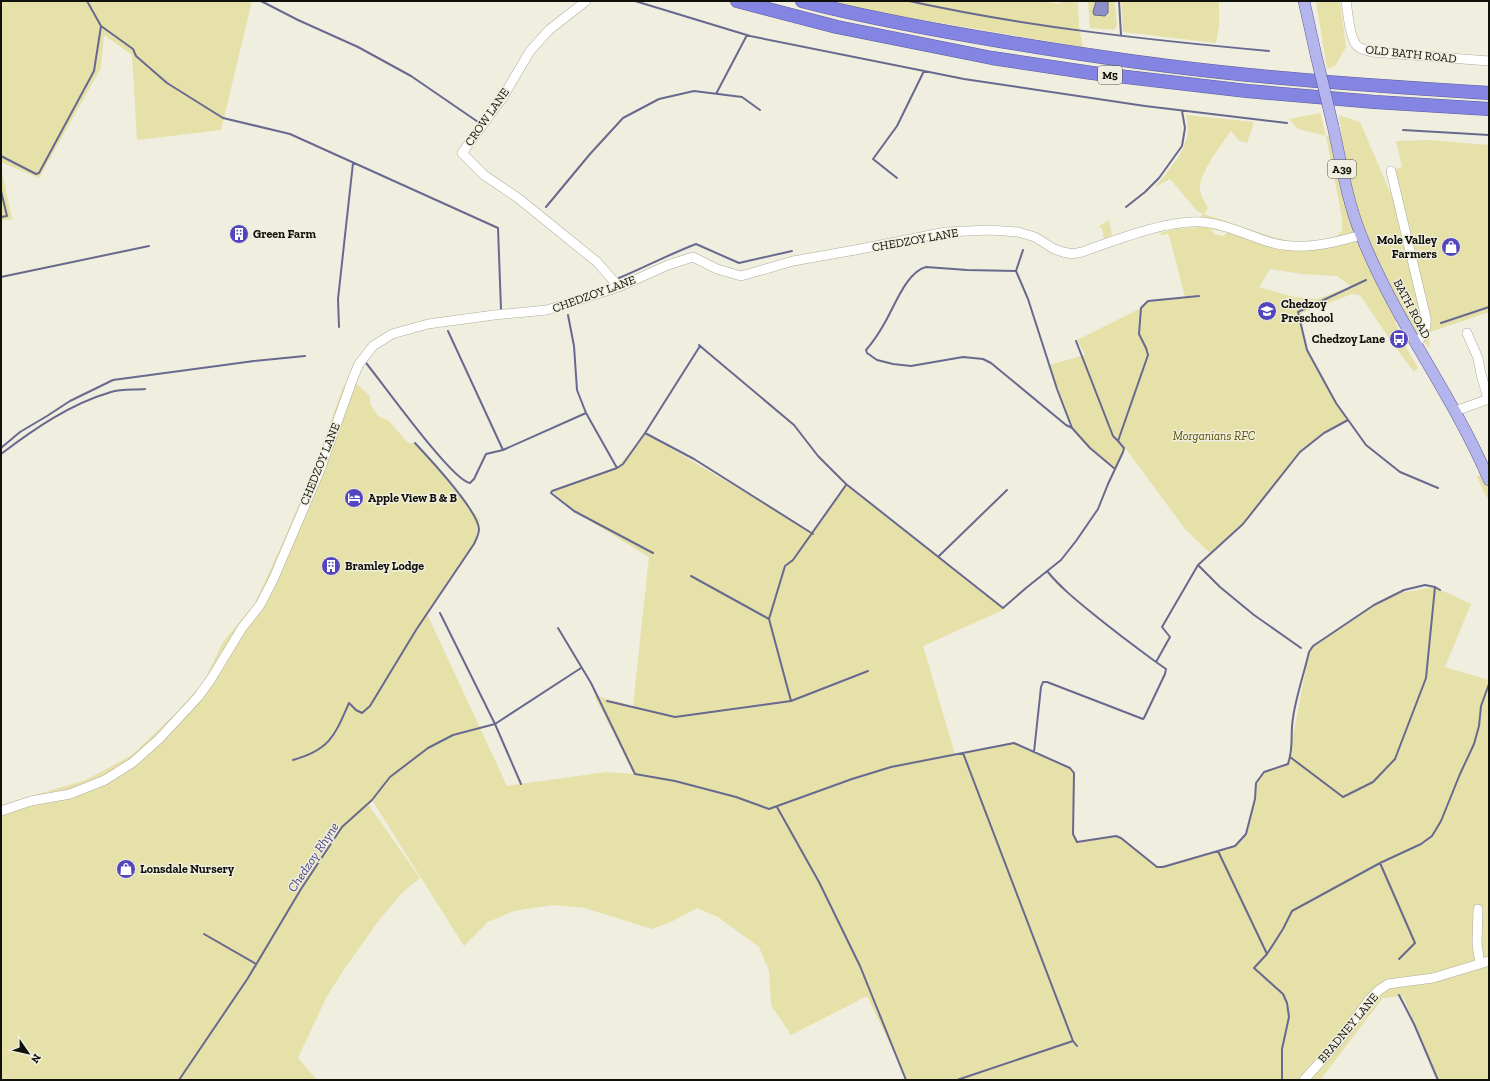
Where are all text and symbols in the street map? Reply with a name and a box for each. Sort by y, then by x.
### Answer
street label: OLD BATH ROAD [1365,42,1457,66]
road number: M5 [1098,66,1122,84]
street label: CROW LANE [462,85,512,149]
road number: A39 [1328,160,1356,178]
building icon: Green Farm [228,223,250,245]
street label: CHEDZOY LANE [871,226,959,254]
place label: Green Farm [253,227,316,241]
place label: Mole Valley Farmers [1377,233,1438,261]
shop icon: Mole Valley Farmers [1440,236,1462,258]
street label: CHEDZOY LANE [551,272,637,316]
street label: BATH ROAD [1390,277,1434,341]
place label: Chedzoy Preschool [1281,297,1334,325]
school or university icon: Chedzoy Preschool [1256,300,1278,322]
bus stop icon: Chedzoy Lane [1388,328,1410,350]
place label: Chedzoy Lane [1312,332,1385,346]
street label: CHEDZOY LANE [297,421,343,507]
park label: Morganians RFC [1173,429,1256,443]
hotel icon: Apple View B & B [343,487,365,509]
place label: Apple View B & B [368,491,458,505]
building icon: Bramley Lodge [320,555,342,577]
place label: Bramley Lodge [345,559,424,573]
water label: Chedzoy Rhyne [284,819,342,895]
shop icon: Lonsdale Nursery [115,858,137,880]
place label: Lonsdale Nursery [140,862,235,876]
street label: BRADNEY LANE [1315,990,1381,1066]
north arrow [8,1033,48,1073]
text: N [28,1051,44,1066]

